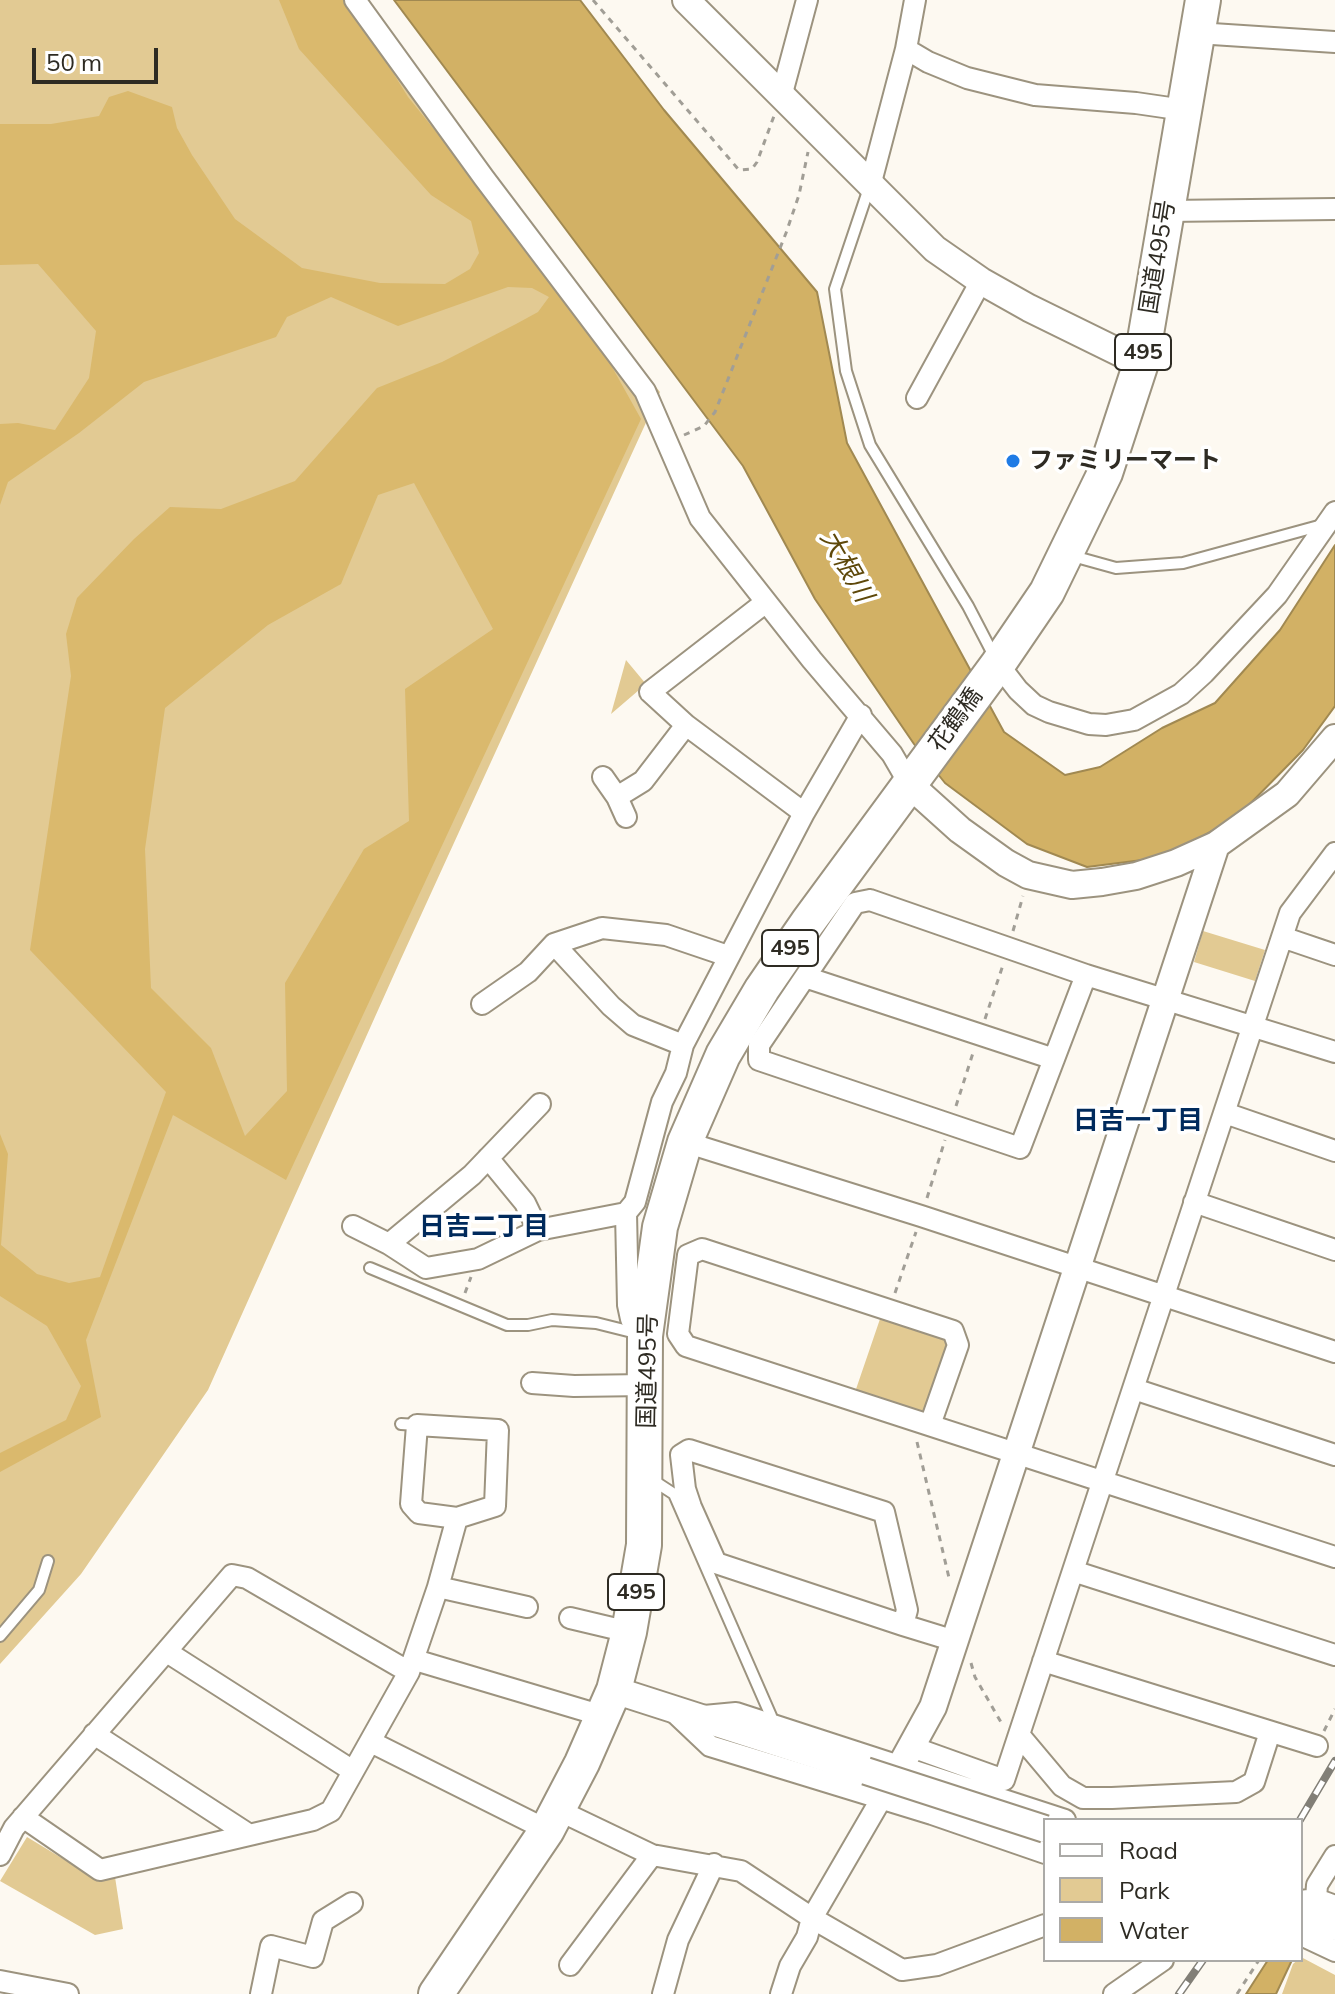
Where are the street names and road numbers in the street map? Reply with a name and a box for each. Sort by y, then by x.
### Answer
street label: 国道495号 [1135,198,1181,316]
road number: 495 [1115,334,1171,370]
street label: 花鶴橋 [923,682,989,758]
road number: 495 [762,930,818,966]
street label: 国道495号 [633,1313,663,1429]
road number: 495 [608,1574,664,1610]

